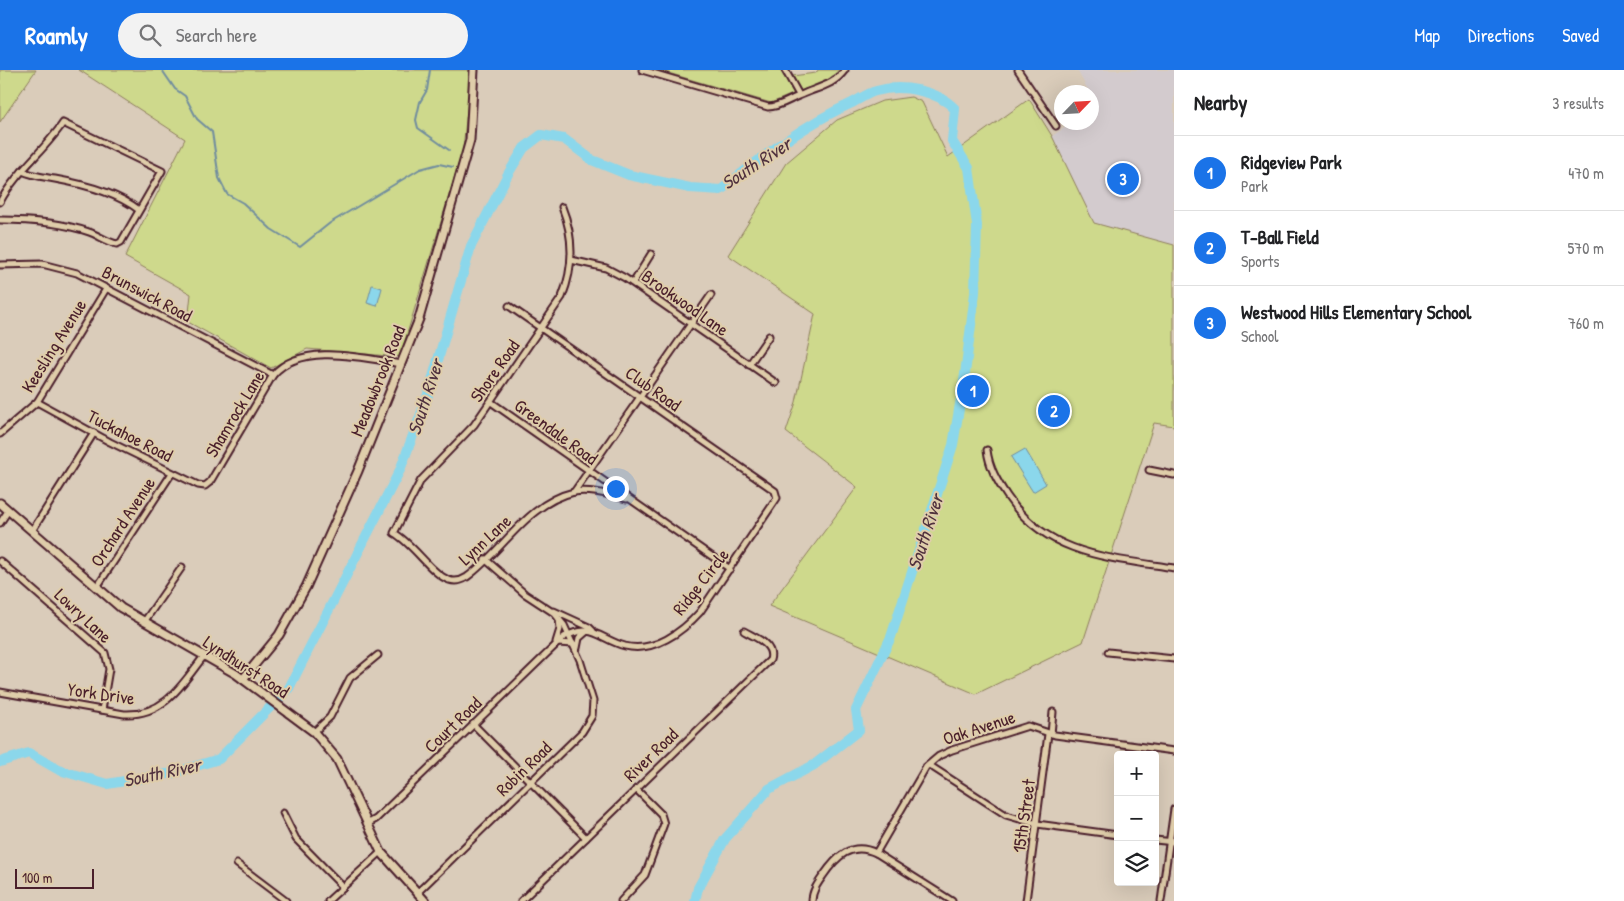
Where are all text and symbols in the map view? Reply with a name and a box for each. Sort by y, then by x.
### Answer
search box [118,13,468,58]
text: Roamly [25,19,88,51]
icon: search [136,21,164,49]
text: Search here [176,22,257,48]
text: Map [1415,23,1440,48]
text: Directions [1468,23,1534,48]
text: Saved [1562,23,1599,48]
north arrow [1054,85,1099,130]
text: Nearby [1194,88,1247,117]
text: 3 results [1552,92,1604,114]
water label: South River [716,129,798,195]
text: Ridgeview Park [1241,149,1342,175]
pin: 3 [1107,160,1139,198]
text: 1 [1207,162,1213,184]
text: 470 m [1568,162,1604,184]
text: Park [1241,175,1268,197]
text: T-Ball Field [1241,224,1319,250]
text: 2 [1206,237,1214,259]
text: 570 m [1568,237,1604,259]
text: Sports [1241,250,1279,272]
street label: Brunswick Road [98,259,197,328]
street label: Brookwood Lane [637,263,734,342]
street label: Keesling Avenue [15,294,92,397]
text: Westwood Hills Elementary School [1241,299,1471,325]
text: 3 [1206,312,1214,334]
text: 760 m [1568,312,1604,334]
street label: Meadowbrook Road [344,322,411,440]
text: School [1241,325,1278,347]
street label: Shore Road [464,335,525,407]
water label: South River [401,353,450,438]
street label: Club Road [620,360,686,417]
street label: Shamrock Lane [199,366,270,462]
pin: 1 [957,372,989,410]
pin: 2 [1038,392,1070,430]
street label: Greendale Road [509,393,603,470]
street label: Tuckahoe Road [83,403,177,468]
street label: Orchard Avenue [84,472,161,571]
your location [603,476,629,502]
water label: South River [901,488,950,573]
street label: Lynn Lane [453,509,517,571]
street label: Ridge Circle [667,543,735,620]
street label: Lowry Lane [49,583,117,649]
street label: Lyndhurst Road [198,629,294,704]
street label: York Drive [66,676,136,711]
street label: Court Road [418,691,487,758]
street label: Oak Avenue [940,704,1018,751]
street label: River Road [618,722,683,787]
street label: Robin Road [490,736,557,801]
water label: South River [121,751,206,793]
map controls [1114,751,1159,886]
button: + [1114,751,1159,796]
street label: 15th Street [1006,777,1041,854]
button: − [1114,796,1159,841]
button: layers [1114,841,1159,886]
scale bar [15,866,94,889]
text: 100 m [22,868,52,887]

